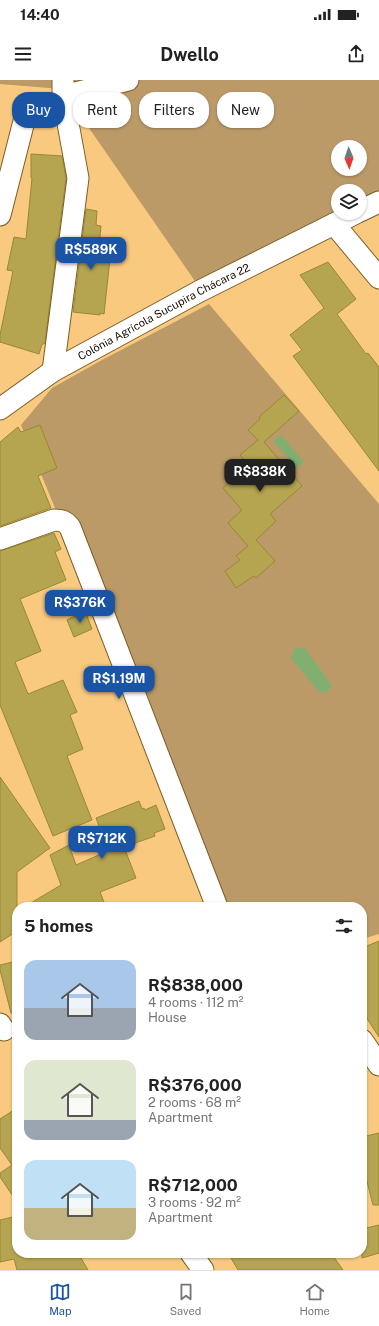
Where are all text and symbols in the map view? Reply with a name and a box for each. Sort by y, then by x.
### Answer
text: 14:40 [20,6,60,23]
icon: menu [12,43,34,65]
icon: share [345,43,367,65]
text: Dwello [160,44,219,65]
chip: Buy [12,92,65,128]
chip: Rent [73,92,131,128]
chip: Filters [139,92,209,128]
chip: New [217,92,274,128]
north arrow [331,140,367,176]
map controls [331,140,367,220]
button: layers [331,184,367,220]
pin: R$589K [58,237,124,271]
text: R$589K [64,242,118,257]
street label: Colônia Agrícola Sucupira Chácara 22 [76,261,252,362]
pin: R$838K [227,459,293,493]
text: R$838K [233,464,287,479]
pin: R$376K [47,590,113,624]
text: R$376K [54,595,106,610]
pin: R$1.19M [82,666,156,700]
text: R$1.19M [92,671,146,686]
pin: R$712K [69,826,135,860]
text: R$712K [77,831,127,846]
icon: filters [333,915,355,937]
text: 5 homes [24,916,93,936]
text: R$838,000 [148,975,243,995]
icon: home [56,976,104,1024]
text: 4 rooms · 112 m² [148,995,243,1010]
text: House [148,1010,187,1025]
text: R$376,000 [148,1075,242,1095]
icon: home [56,1076,104,1124]
text: 2 rooms · 68 m² [148,1095,241,1110]
text: Apartment [148,1110,213,1125]
text: R$712,000 [148,1175,238,1195]
icon: home [56,1176,104,1224]
text: 3 rooms · 92 m² [148,1195,241,1210]
text: Apartment [148,1210,213,1225]
tab: Map [49,1281,71,1317]
tab: Saved [170,1281,201,1317]
tab: Home [300,1281,330,1317]

